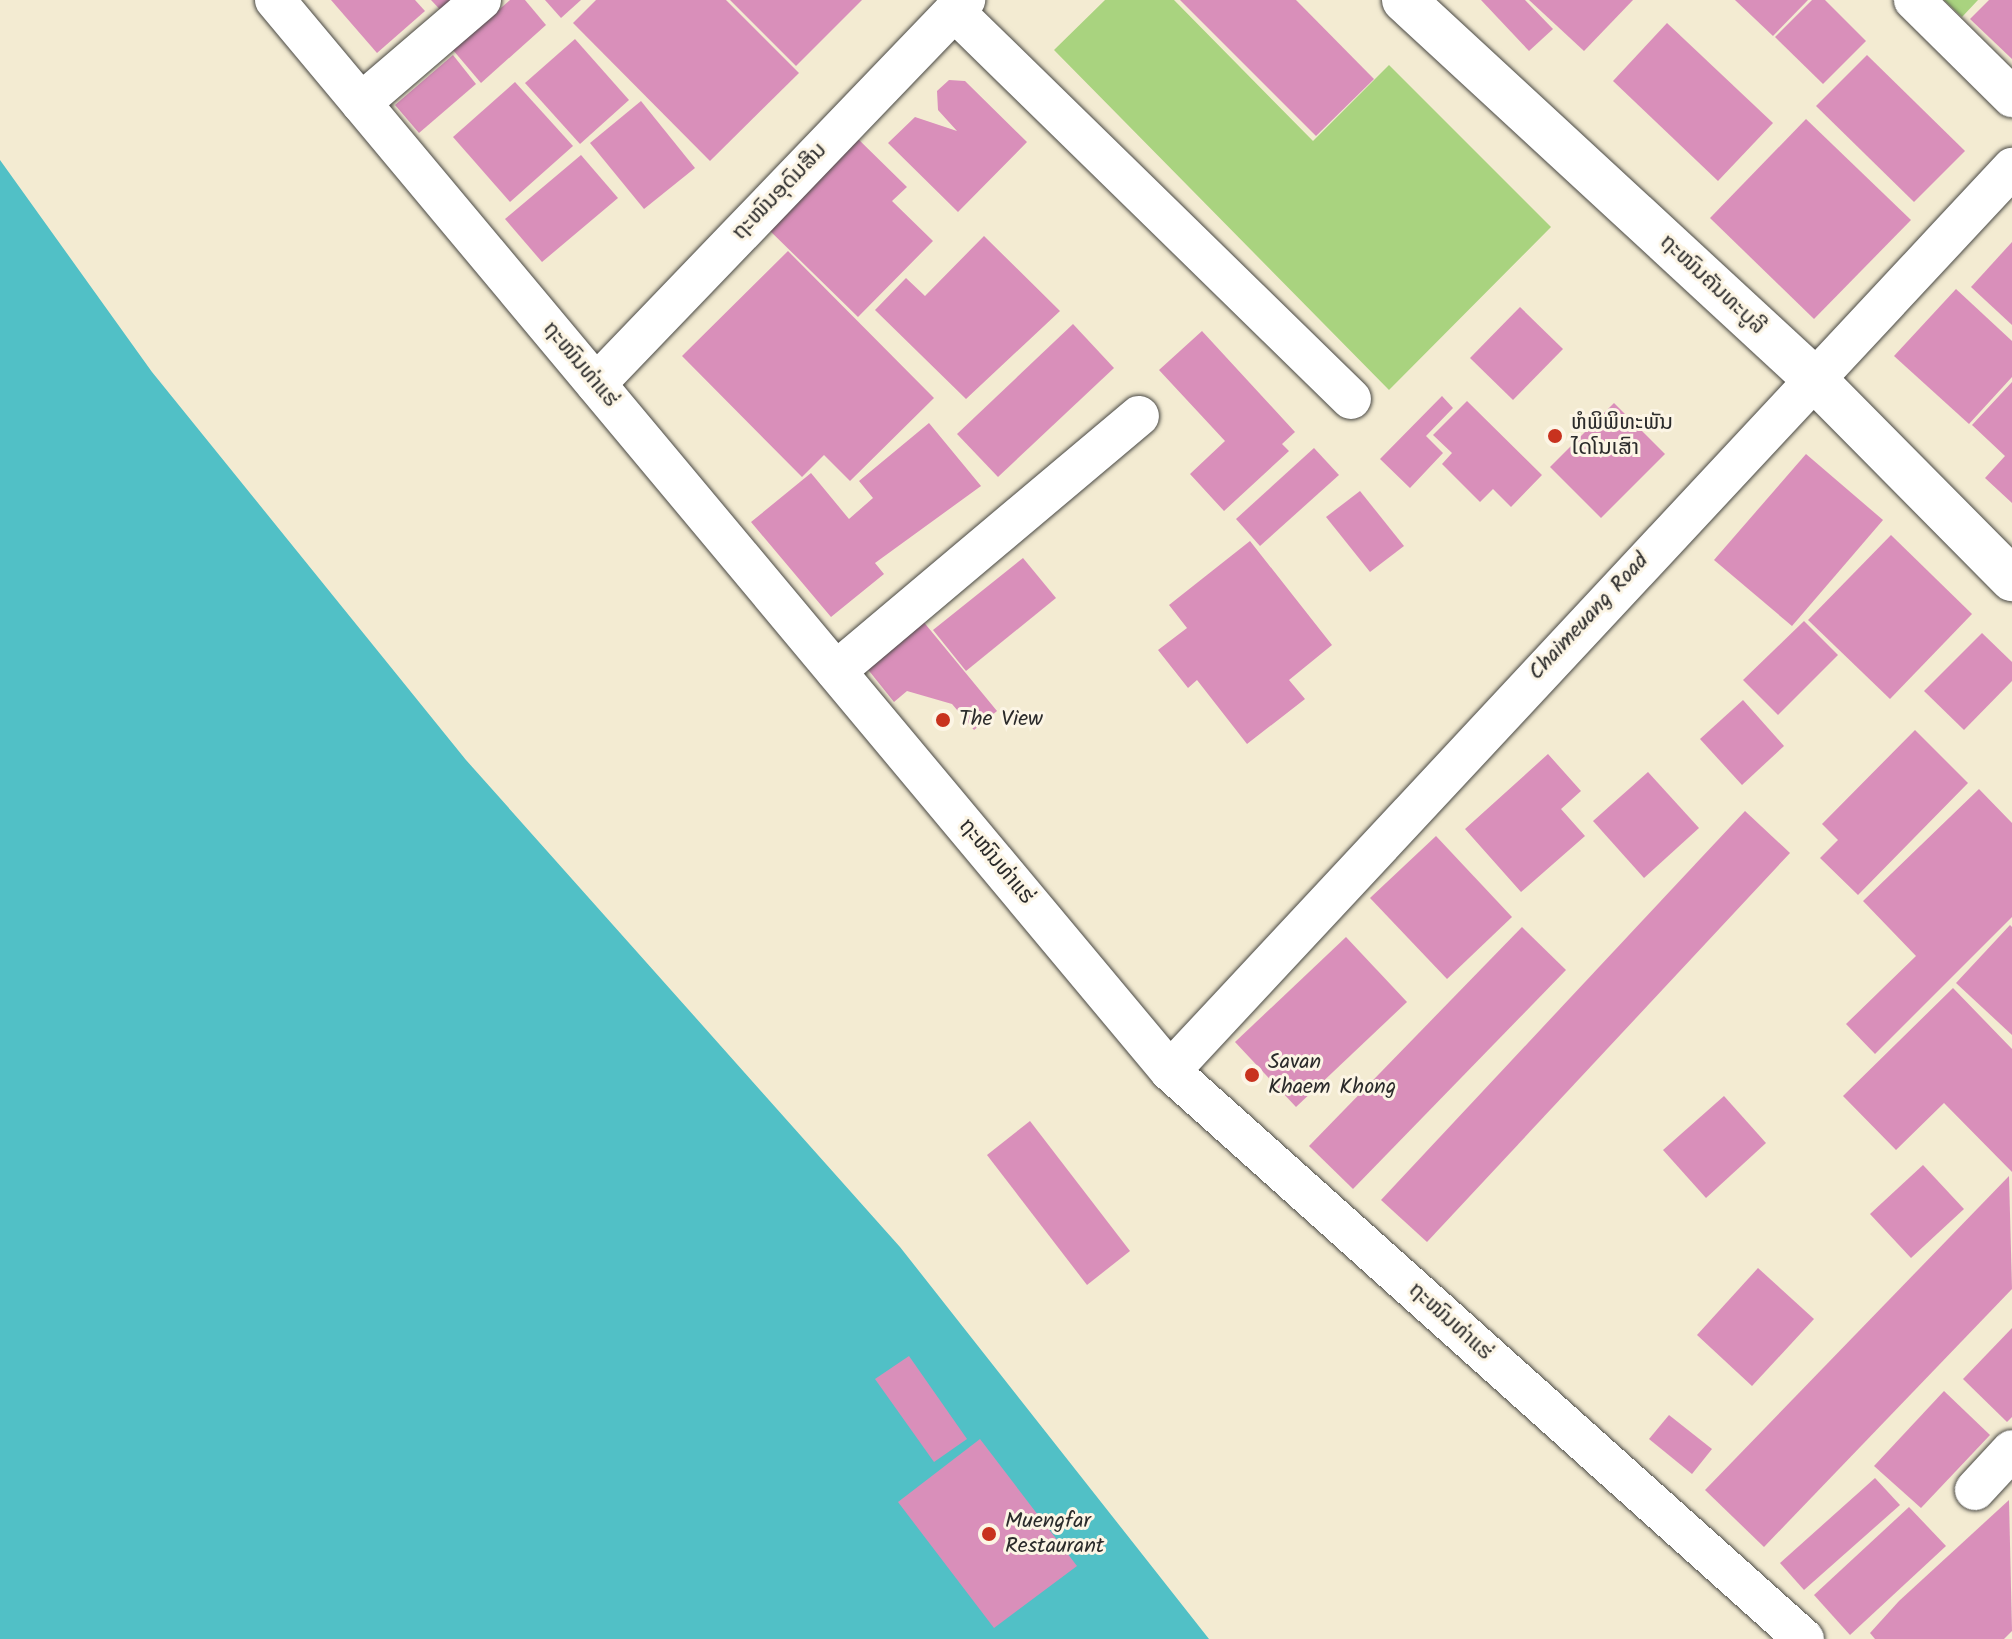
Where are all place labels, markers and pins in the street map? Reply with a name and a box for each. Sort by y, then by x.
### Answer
place label: ຫໍພິພິທະພັນ ໄດໂນເສົາ [1571,410,1673,462]
marker: ຫໍພິພິທະພັນ ໄດໂນເສົາ [1546,427,1564,445]
place label: The View [959,707,1043,733]
marker: The View [934,711,952,729]
place label: Savan Khaem Khong [1268,1049,1396,1100]
marker: Savan Khaem Khong [1243,1066,1261,1084]
place label: Muengfar Restaurant [1005,1508,1104,1560]
marker: Muengfar Restaurant [980,1525,998,1543]

